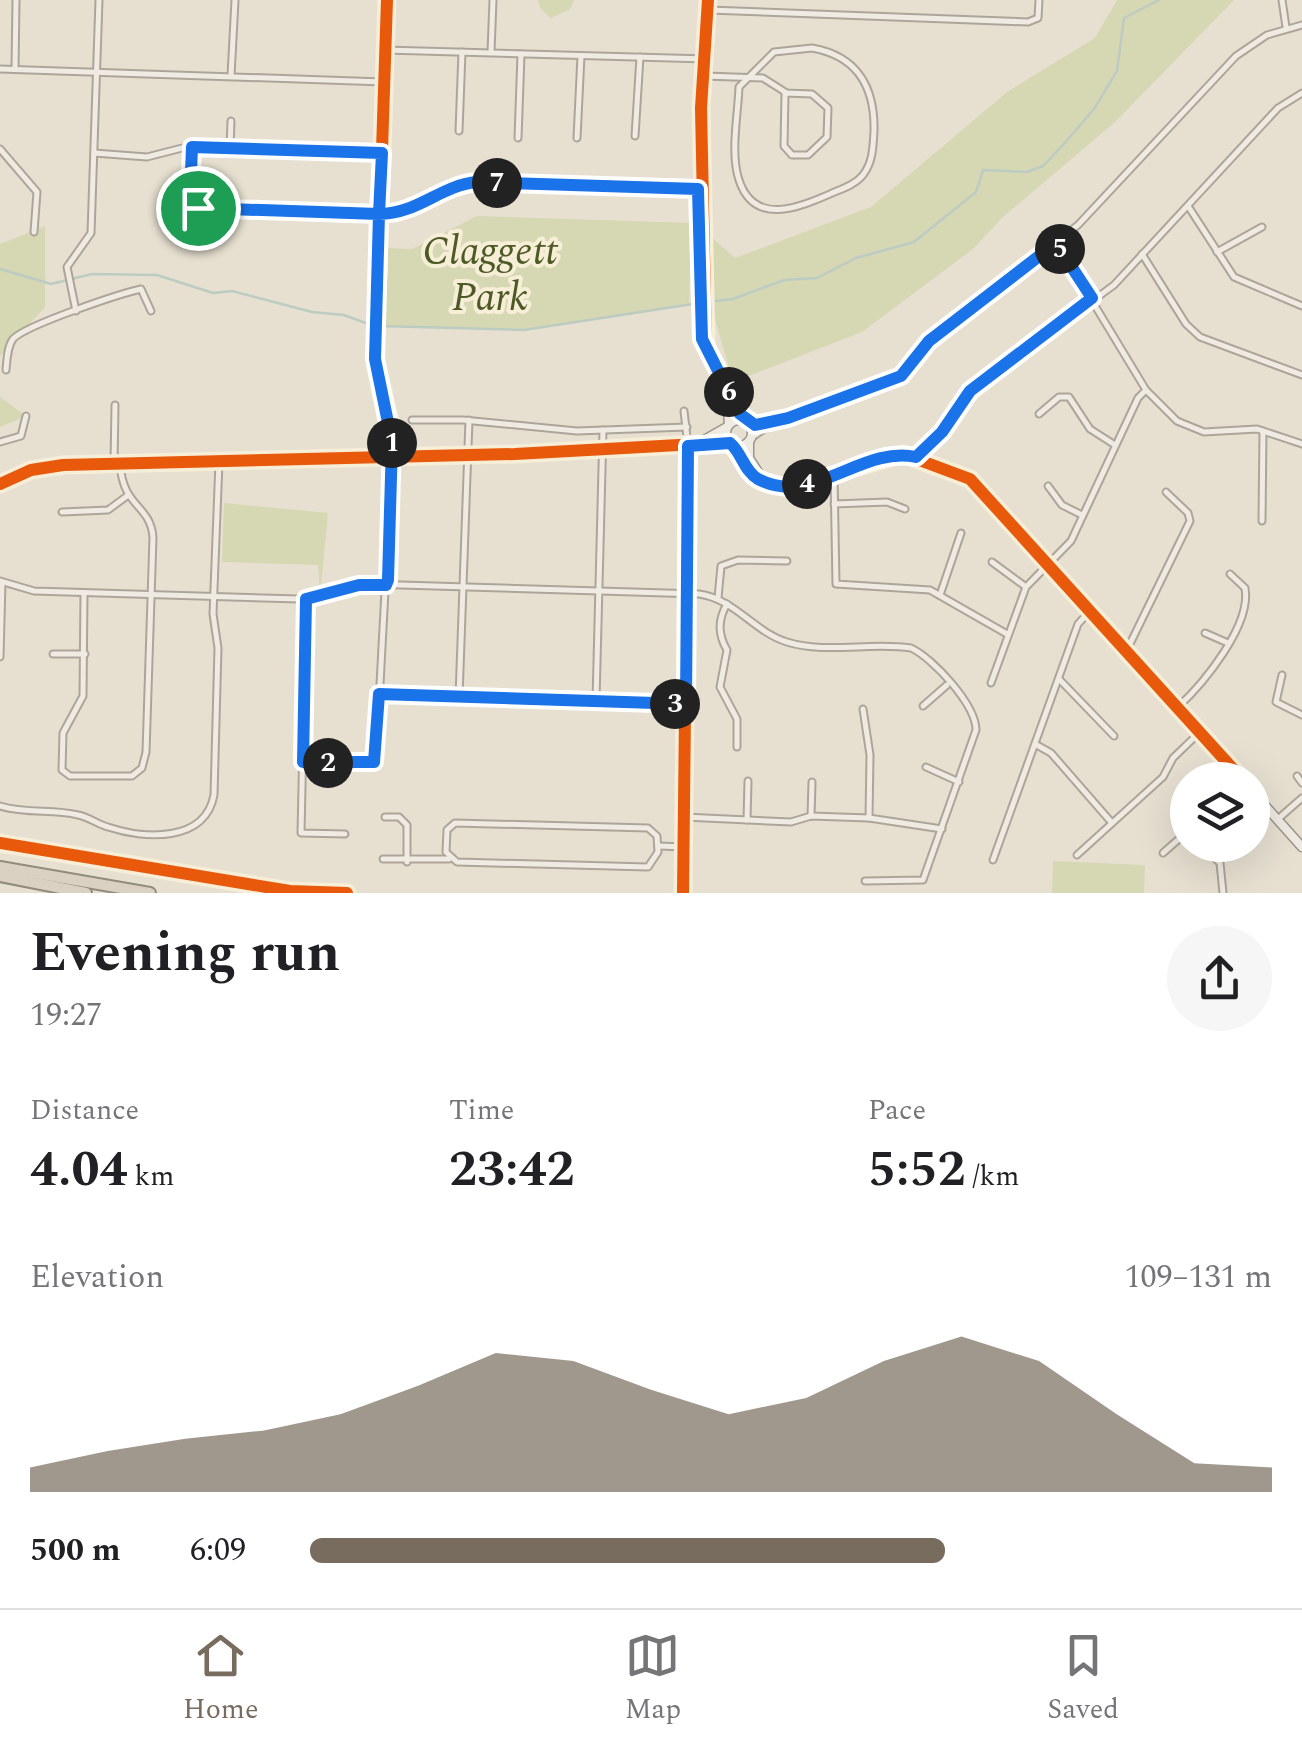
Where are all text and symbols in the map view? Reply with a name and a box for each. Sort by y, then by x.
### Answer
pin: 7 [472,158,522,208]
text: 7 [489,161,505,204]
pin [156,166,241,251]
icon: arrive [171,181,226,236]
park label: Claggett Park [422,222,559,329]
pin: 5 [1035,224,1085,274]
text: 5 [1052,227,1068,270]
pin: 6 [704,367,754,417]
text: 6 [721,370,737,413]
pin: 1 [367,418,417,468]
text: 1 [384,421,400,464]
pin: 4 [782,459,832,509]
text: 4 [799,462,815,505]
pin: 3 [650,679,700,729]
text: 3 [667,682,683,725]
pin: 2 [303,738,353,788]
text: 2 [320,741,336,784]
map controls [1170,762,1270,862]
button: layers [1170,762,1270,862]
text: Evening run [30,912,340,995]
button: share [1167,926,1272,1031]
text: 19:27 [30,991,102,1040]
text: Distance [30,1089,139,1132]
text: Time [449,1089,514,1132]
text: Pace [868,1089,926,1132]
text: 4.04 [30,1132,128,1208]
text: 23:42 [449,1132,575,1208]
text: 5:52 [868,1132,966,1208]
text: km [128,1155,174,1198]
text: /km [966,1155,1019,1198]
text: Elevation [30,1253,164,1302]
text: 109–131 m [1124,1253,1272,1302]
text: 500 m [30,1526,121,1575]
text: 6:09 [190,1526,246,1575]
tab: Home [183,1628,259,1731]
tab: Map [625,1628,681,1731]
tab: Saved [1047,1628,1119,1731]

